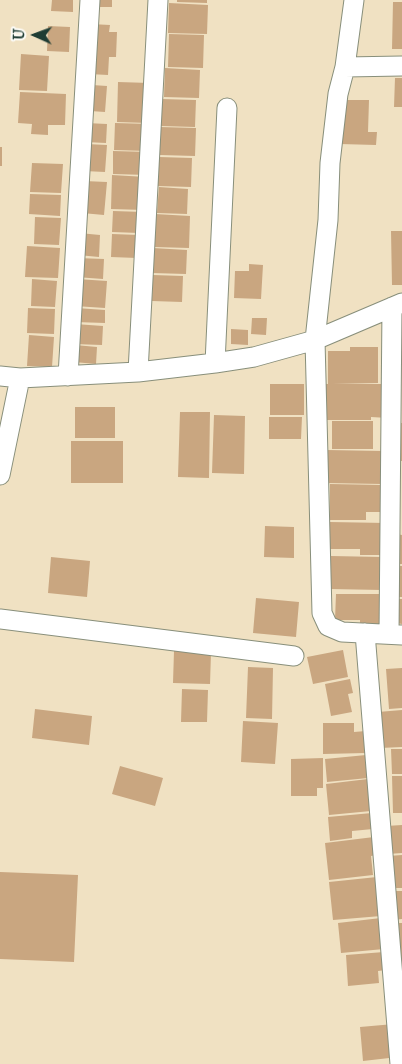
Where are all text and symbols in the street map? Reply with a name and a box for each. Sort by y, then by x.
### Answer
north arrow [10,10,60,60]
text: U [11,29,28,40]

